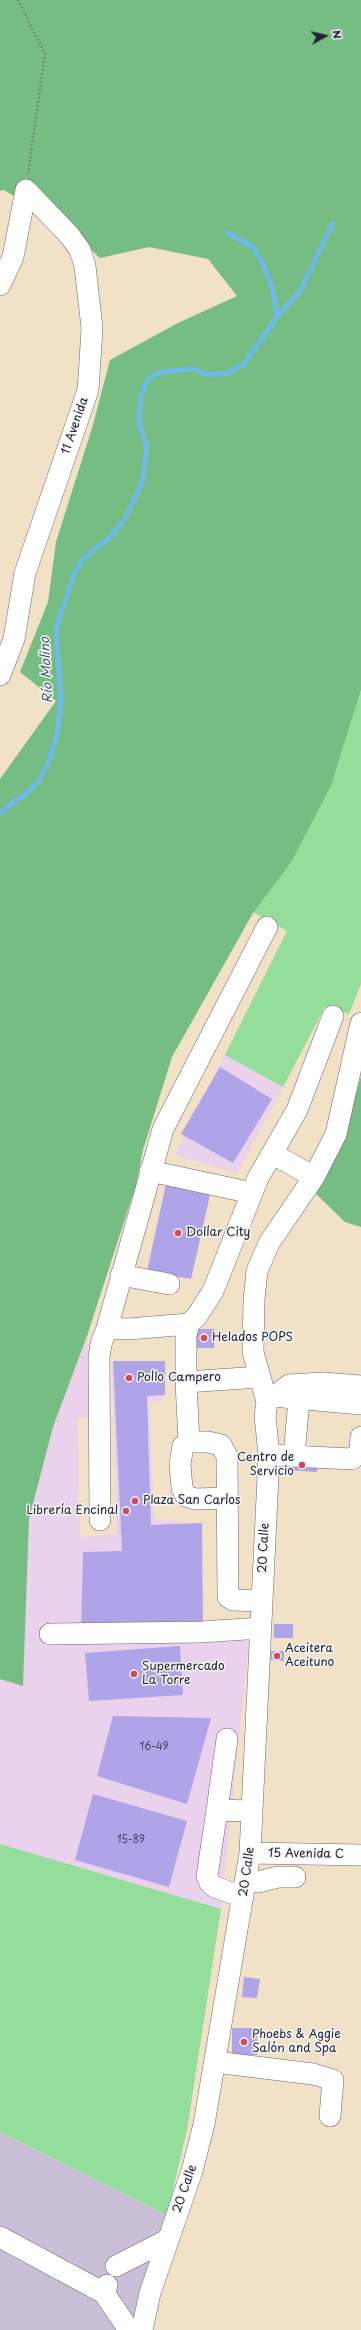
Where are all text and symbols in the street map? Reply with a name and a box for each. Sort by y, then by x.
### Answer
north arrow [305,16,345,56]
text: N [328,29,346,40]
street label: 11 Avenida [58,395,92,457]
water label: Río Molino [37,637,57,703]
place label: Dollar City [186,1226,250,1240]
marker: Dollar City [173,1228,183,1238]
place label: Helados POPS [212,1331,293,1345]
marker: Helados POPS [199,1333,209,1343]
place label: Pollo Campero [137,1371,221,1385]
marker: Pollo Campero [124,1373,134,1383]
place label: Centro de Servicio [237,1451,294,1479]
marker: Centro de Servicio [297,1460,307,1470]
place label: Plaza San Carlos [143,1494,240,1508]
marker: Plaza San Carlos [130,1496,140,1506]
place label: Librería Encinal [26,1504,118,1518]
marker: Librería Encinal [121,1506,131,1516]
street label: 20 Calle [255,1523,273,1573]
place label: Aceitera Aceituno [285,1642,334,1670]
marker: Aceitera Aceituno [272,1651,282,1661]
place label: Supermercado La Torre [142,1660,225,1688]
marker: Supermercado La Torre [129,1669,139,1679]
house number: 16-49 [140,1741,168,1753]
house number: 15-89 [117,1834,145,1846]
street label: 20 Calle [236,1846,258,1898]
street label: 15 Avenida C [268,1846,344,1862]
place label: Phoebs & Aggie Salón and Spa [252,2028,341,2056]
marker: Phoebs & Aggie Salón and Spa [239,2037,249,2047]
street label: 20 Calle [170,2163,200,2215]

